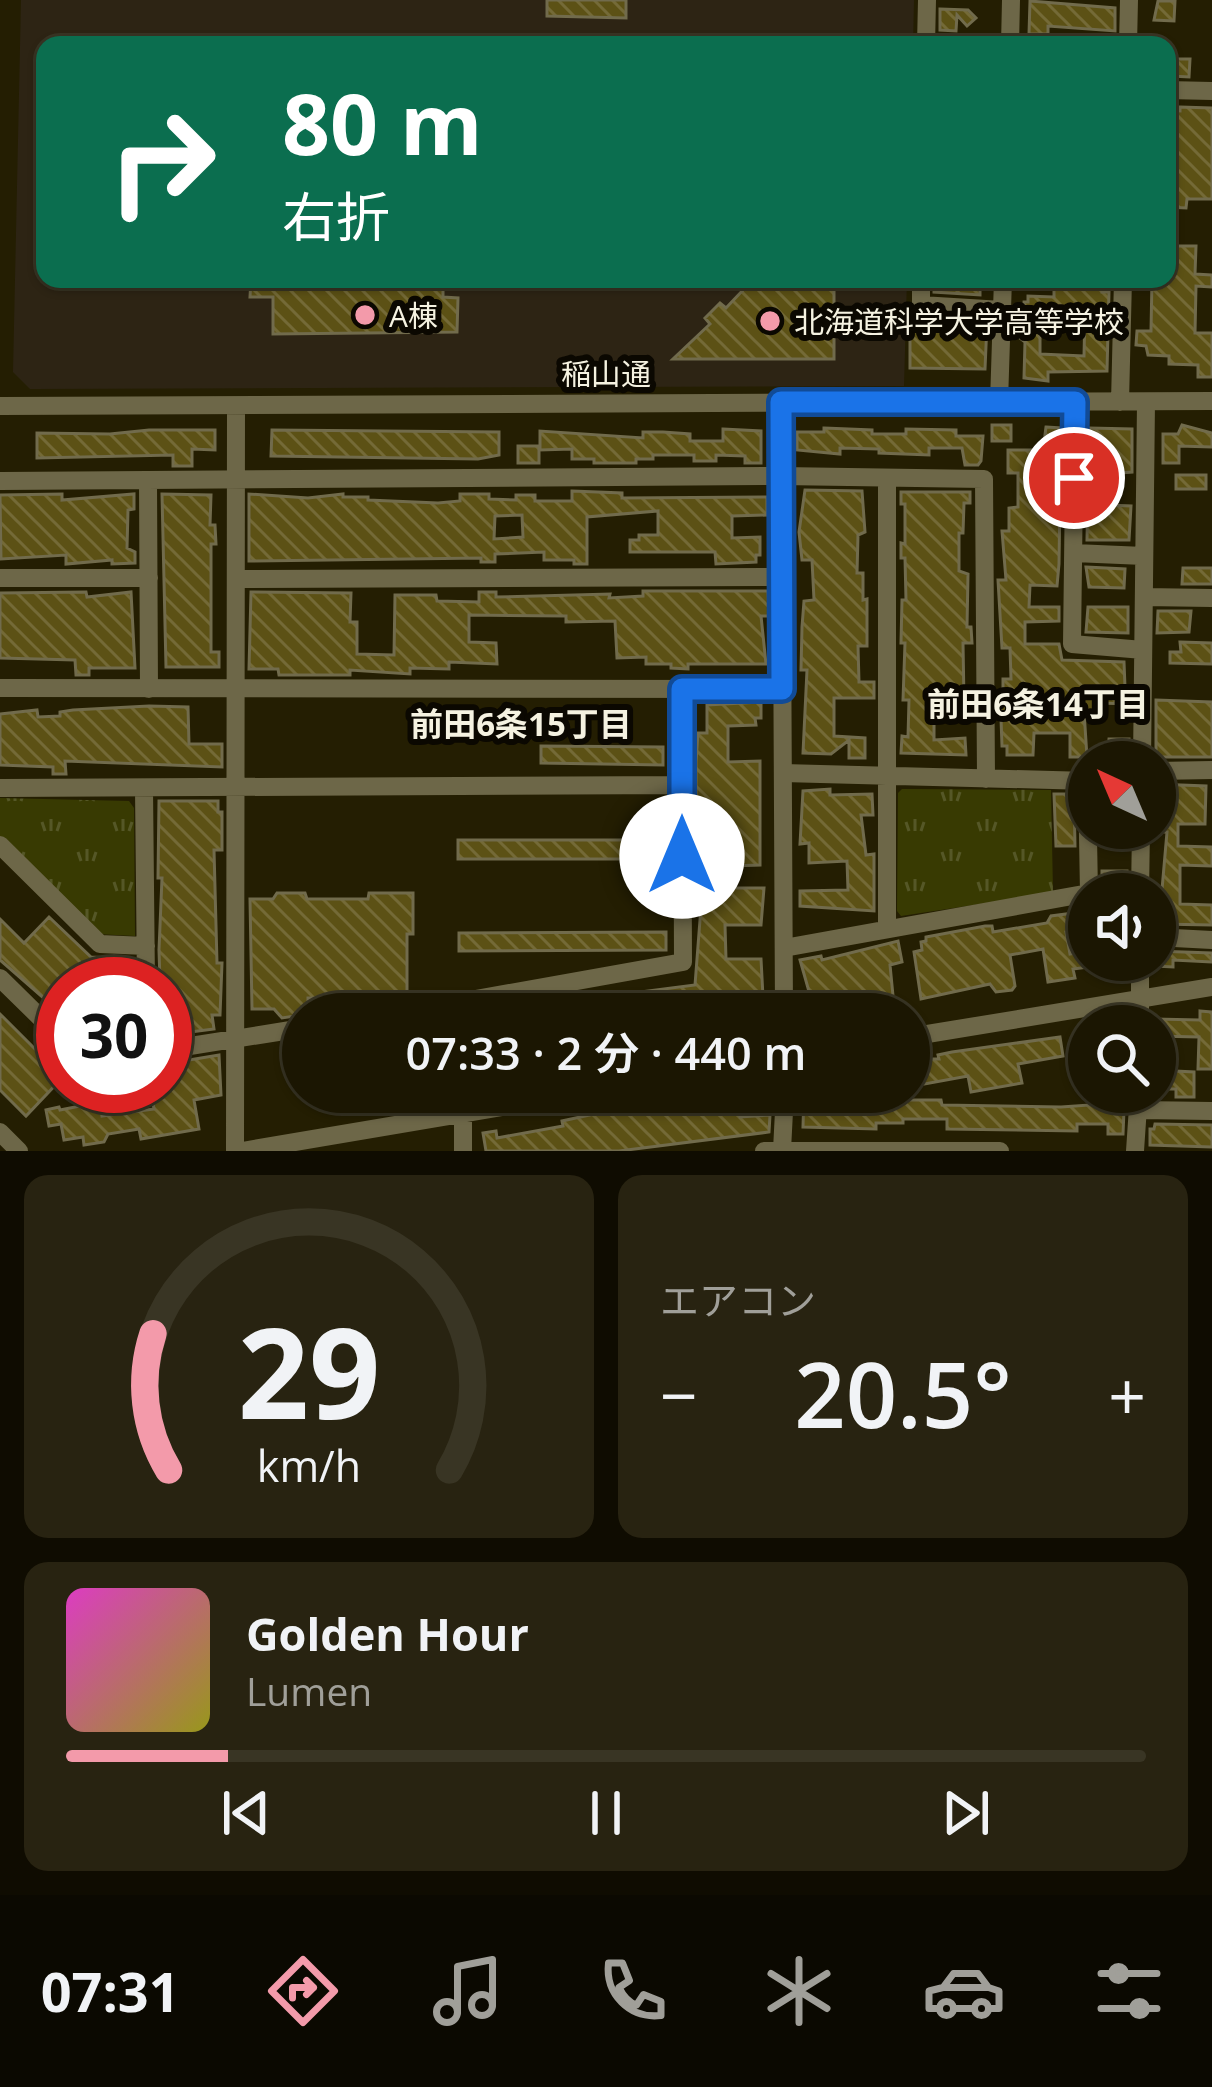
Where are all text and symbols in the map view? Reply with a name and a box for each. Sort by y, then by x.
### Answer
text: 80 m [282,65,482,180]
icon: right [84,84,240,240]
text: 右折 [282,179,390,253]
place label: A棟 [389,295,438,336]
place label: 北海道科学大学高等学校 [794,301,1124,342]
marker: A棟 [352,302,378,328]
marker: 北海道科学大学高等学校 [757,308,783,334]
street label: 稲山通 [561,353,651,394]
pin [1023,427,1125,529]
icon: arrive [1041,445,1107,511]
district label: 前田6条14丁目 [927,681,1149,726]
district label: 前田6条15丁目 [410,701,632,746]
north arrow [1068,741,1176,849]
map controls [1068,741,1176,1113]
position arrow [619,793,745,919]
button: sound [1068,873,1176,981]
speed limit sign: 30 [36,957,192,1113]
button: search [1068,1005,1176,1113]
text: 07:33 · 2 分 · 440 m [406,1022,806,1083]
text: エアコン [660,1273,816,1326]
text: 29 [238,1286,380,1456]
text: 20.5° [794,1332,1012,1454]
text: − [660,1349,698,1439]
text: + [1108,1349,1146,1439]
text: km/h [257,1435,361,1494]
text: Golden Hour [246,1603,529,1664]
text: Lumen [246,1664,372,1717]
icon: previous [213,1780,279,1846]
icon: pause [573,1780,639,1846]
icon: next [933,1780,999,1846]
icon: directions [261,1949,345,2033]
icon: music [426,1949,510,2033]
icon: phone [591,1949,675,2033]
icon: climate [757,1949,841,2033]
icon: car [922,1949,1006,2033]
icon: filters [1087,1949,1171,2033]
text: 07:31 [41,1954,180,2028]

